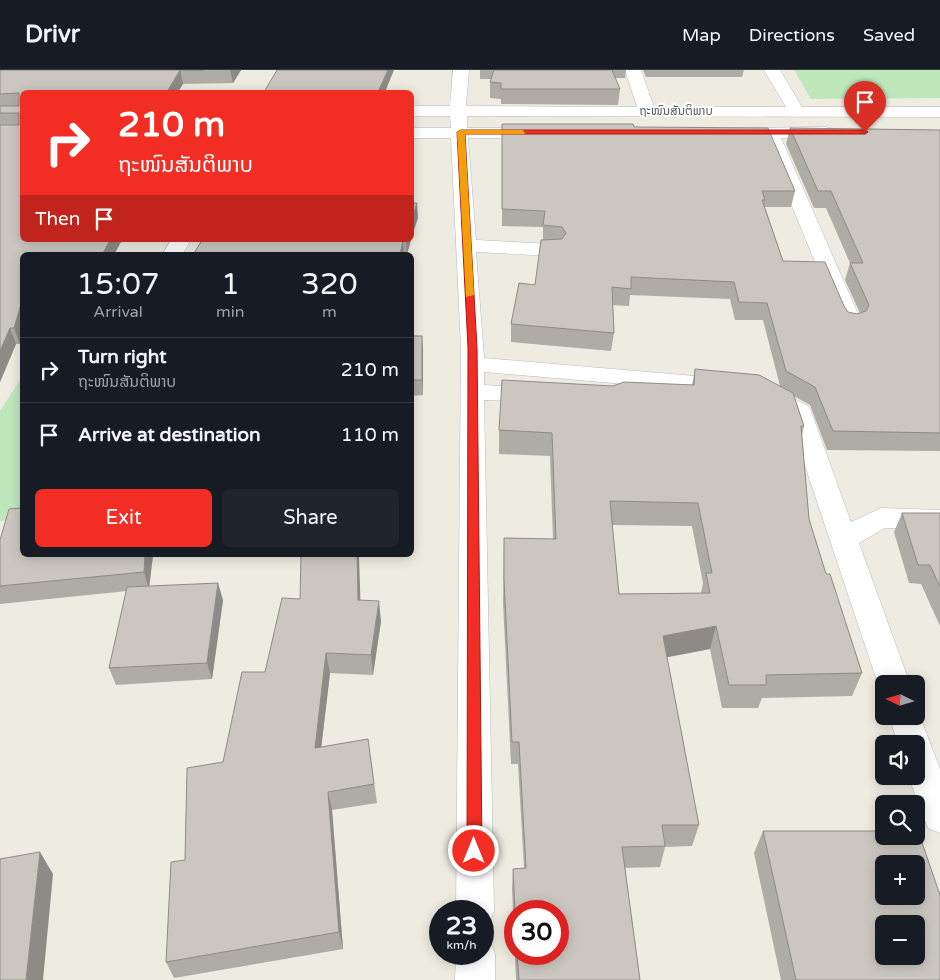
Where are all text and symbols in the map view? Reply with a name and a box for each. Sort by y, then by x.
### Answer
text: Drivr [25,20,80,49]
text: Map [682,24,721,46]
text: Directions [749,24,835,46]
text: Saved [863,24,915,46]
pin [844,81,886,132]
icon: arrive [851,88,879,116]
text: 210 m [118,104,225,146]
street label: ຖະໜົນສັນຕິພາບ [639,104,713,118]
icon: right [35,110,100,175]
text: ຖະໜົນສັນຕິພາບ [118,152,253,178]
icon: arrive [90,205,118,233]
text: Then [35,208,80,230]
text: 15:07 [76,266,160,303]
text: 1 [221,266,240,303]
text: 320 [301,266,358,303]
text: Arrival [93,302,143,322]
text: min [216,302,245,322]
text: m [322,302,337,322]
text: Turn right [78,346,166,368]
icon: right [35,356,63,384]
text: 210 m [341,359,399,381]
text: ຖະໜົນສັນຕິພາບ [78,372,176,392]
icon: arrive [35,421,63,449]
text: Arrive at destination [78,424,261,446]
text: 110 m [341,424,399,446]
button: Exit [35,489,212,547]
button: Share [222,489,399,547]
north arrow [875,675,925,725]
map controls [875,675,925,965]
button: sound [875,735,925,785]
button: search [875,795,925,845]
position arrow [447,824,499,876]
button: + [875,855,925,905]
speed limit sign: 30 [504,900,569,965]
text: 23 [446,911,477,941]
button: − [875,915,925,965]
text: km/h [446,938,477,952]

